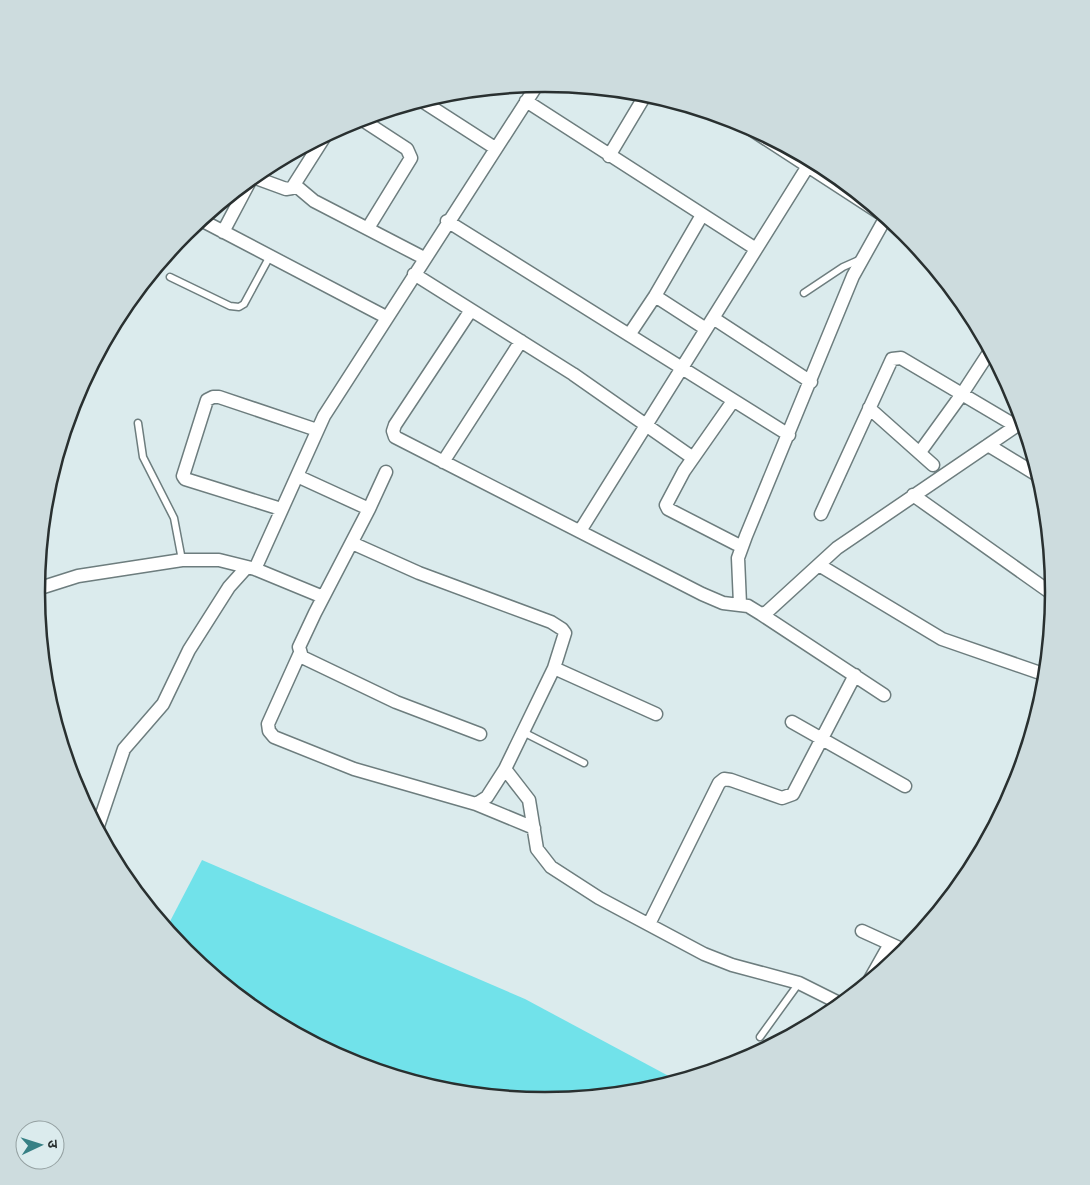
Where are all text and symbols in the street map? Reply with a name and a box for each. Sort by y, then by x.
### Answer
north arrow [15,1120,65,1170]
text: उ [43,1139,63,1150]

